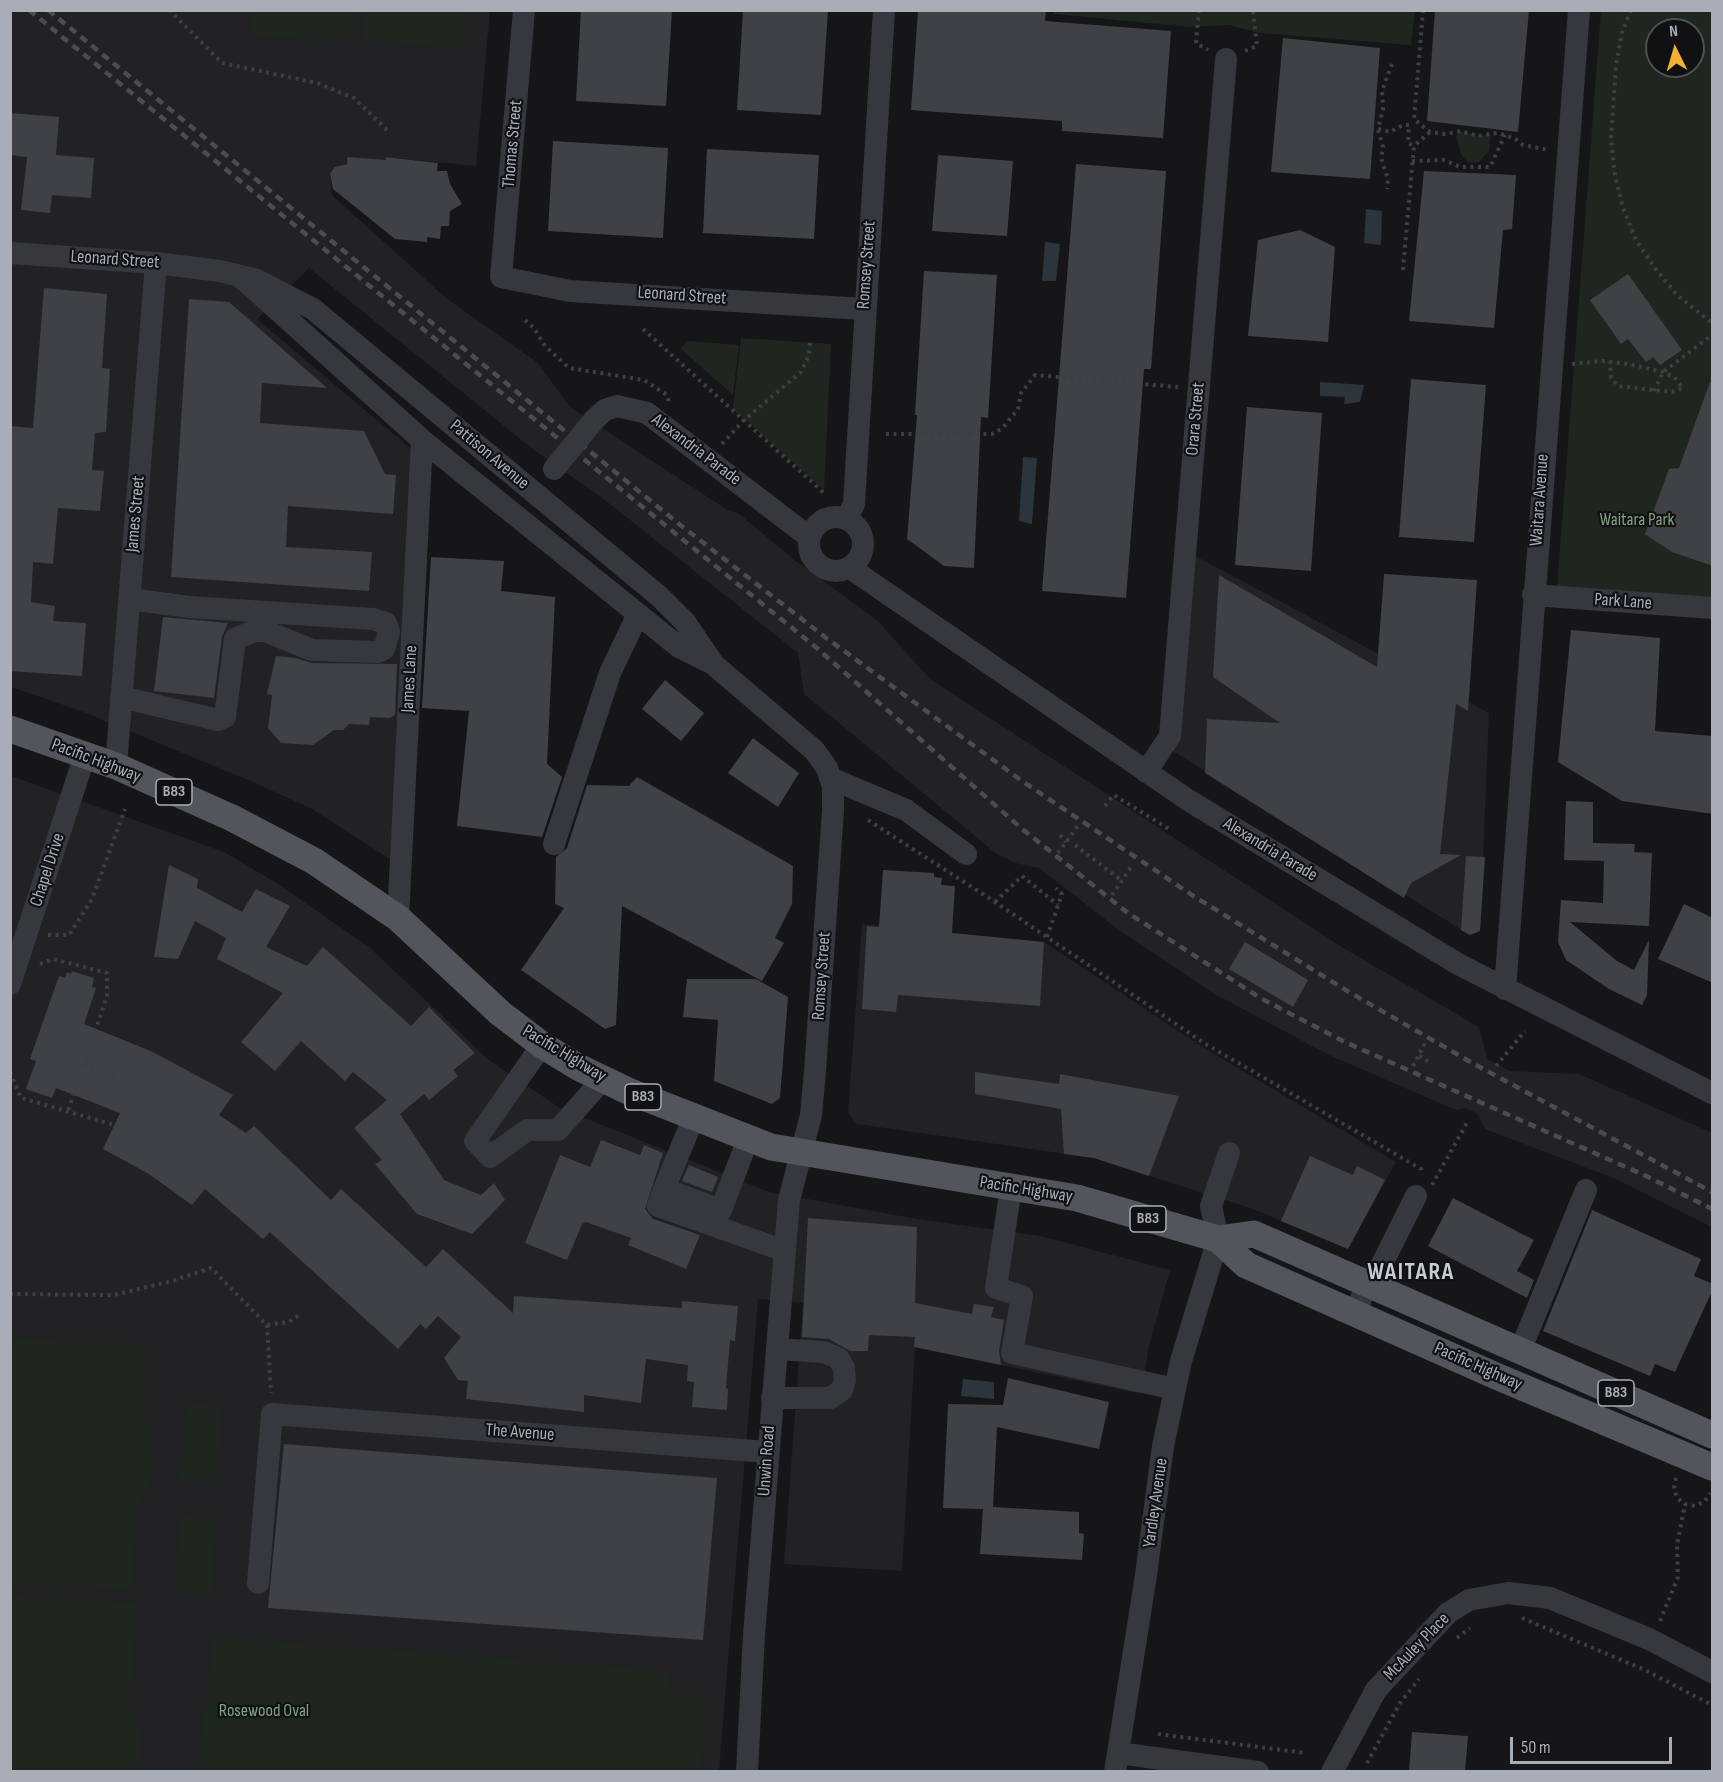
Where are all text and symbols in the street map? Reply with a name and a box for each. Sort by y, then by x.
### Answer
north arrow [1645,18,1705,78]
text: N [1668,22,1679,41]
street label: Thomas Street [498,99,528,189]
street label: Romsey Street [853,220,881,310]
street label: Leonard Street [70,246,160,274]
street label: Leonard Street [637,282,727,310]
street label: Orara Street [1182,382,1210,456]
street label: Alexandria Parade [647,409,745,491]
street label: Pattison Avenue [445,416,533,494]
street label: Waitara Avenue [1526,453,1554,547]
street label: James Street [122,475,150,553]
park label: Waitara Park [1600,509,1674,531]
street label: Park Lane [1593,589,1653,615]
street label: James Lane [397,645,423,713]
street label: Pacific Highway [48,734,144,788]
road number: B83 [156,779,192,805]
street label: Alexandria Parade [1219,813,1321,887]
street label: Chapel Drive [26,831,70,909]
street label: Romsey Street [808,931,836,1021]
street label: Pacific Highway [518,1021,610,1087]
road number: B83 [625,1084,661,1110]
street label: Pacific Highway [978,1172,1074,1208]
road number: B83 [1130,1206,1166,1232]
district label: WAITARA [1367,1259,1455,1287]
street label: Pacific Highway [1431,1338,1525,1396]
road number: B83 [1598,1380,1634,1406]
street label: The Avenue [485,1420,555,1446]
street label: Unwin Road [754,1425,780,1497]
street label: Yardley Avenue [1139,1457,1173,1549]
street label: McAuley Place [1379,1609,1455,1685]
park label: Rosewood Oval [219,1700,309,1722]
scale bar [1513,1725,1675,1763]
text: 50 m [1521,1737,1551,1758]

